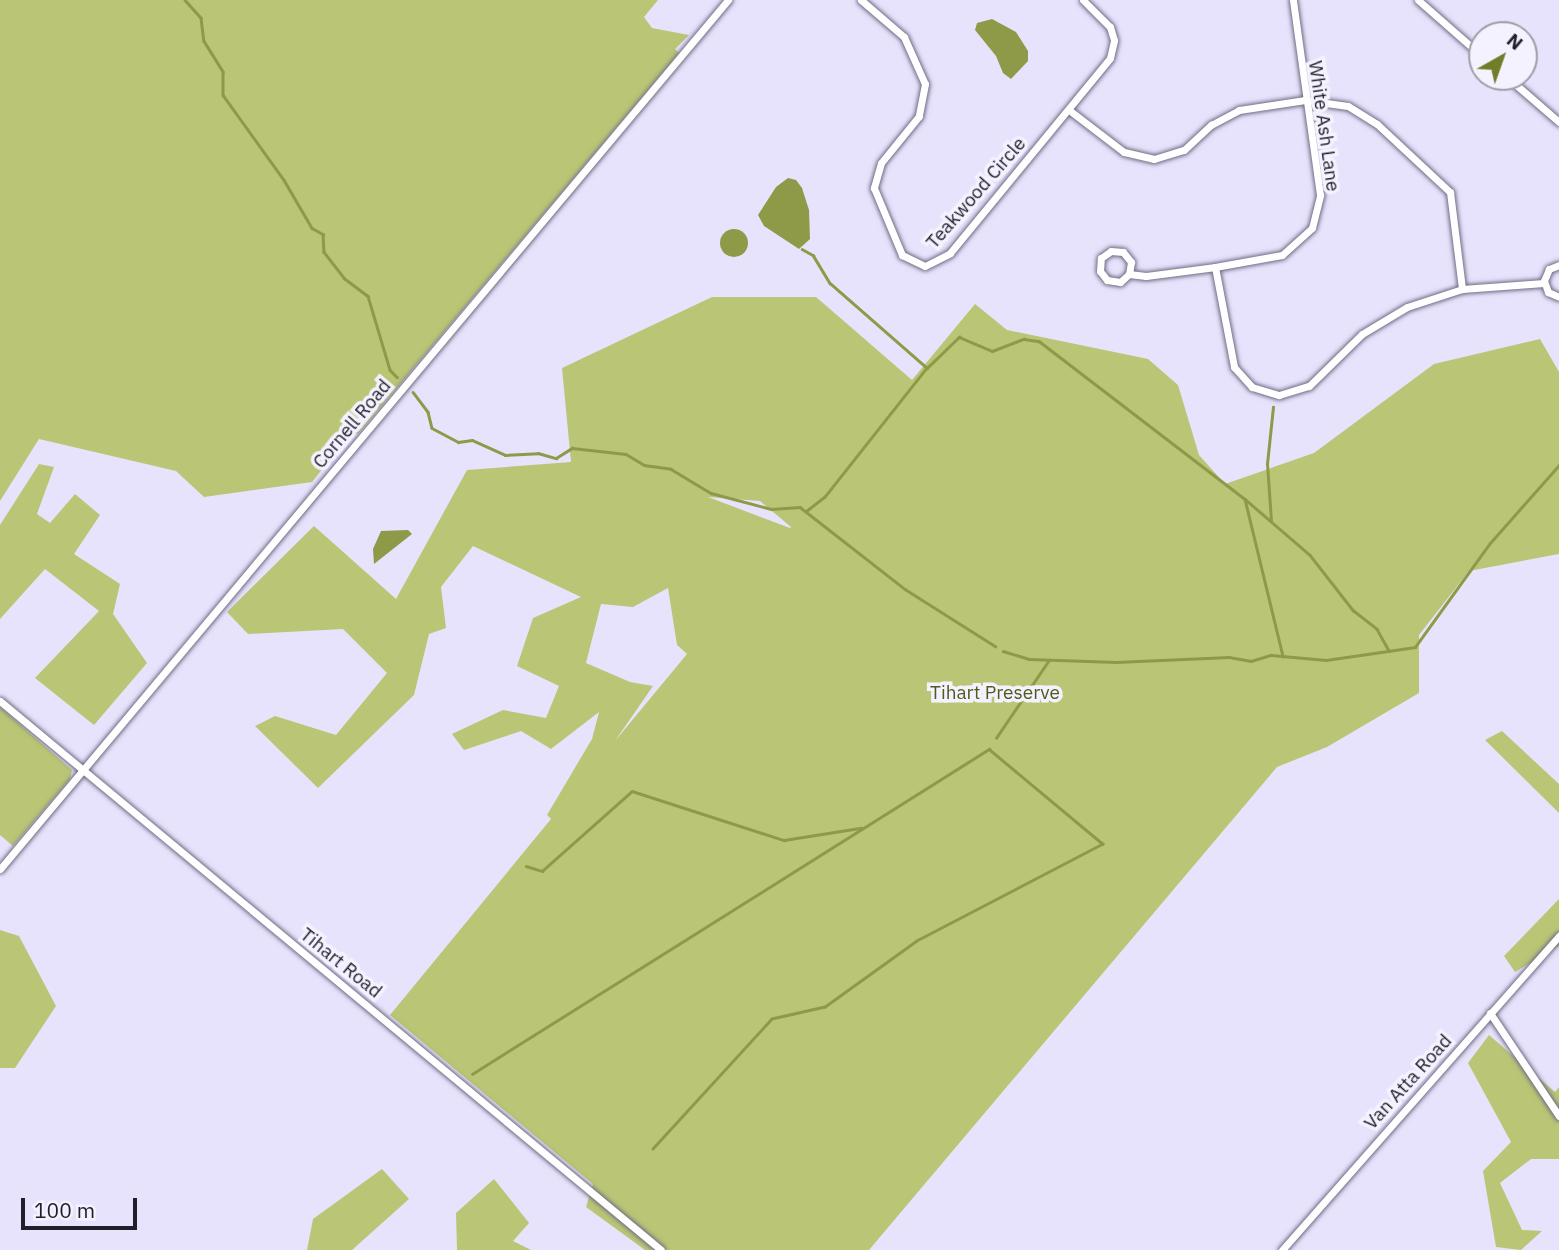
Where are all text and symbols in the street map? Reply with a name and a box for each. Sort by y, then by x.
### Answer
north arrow [1468,21,1538,91]
text: N [1502,28,1528,55]
street label: White Ash Lane [1304,59,1344,193]
street label: Teakwood Circle [921,133,1031,253]
street label: Cornell Road [308,375,396,473]
park label: Tihart Preserve [930,682,1060,704]
street label: Tihart Road [296,923,386,1003]
street label: Van Atta Road [1359,1030,1457,1134]
scale bar [24,1184,140,1228]
text: 100 m [34,1196,95,1224]

